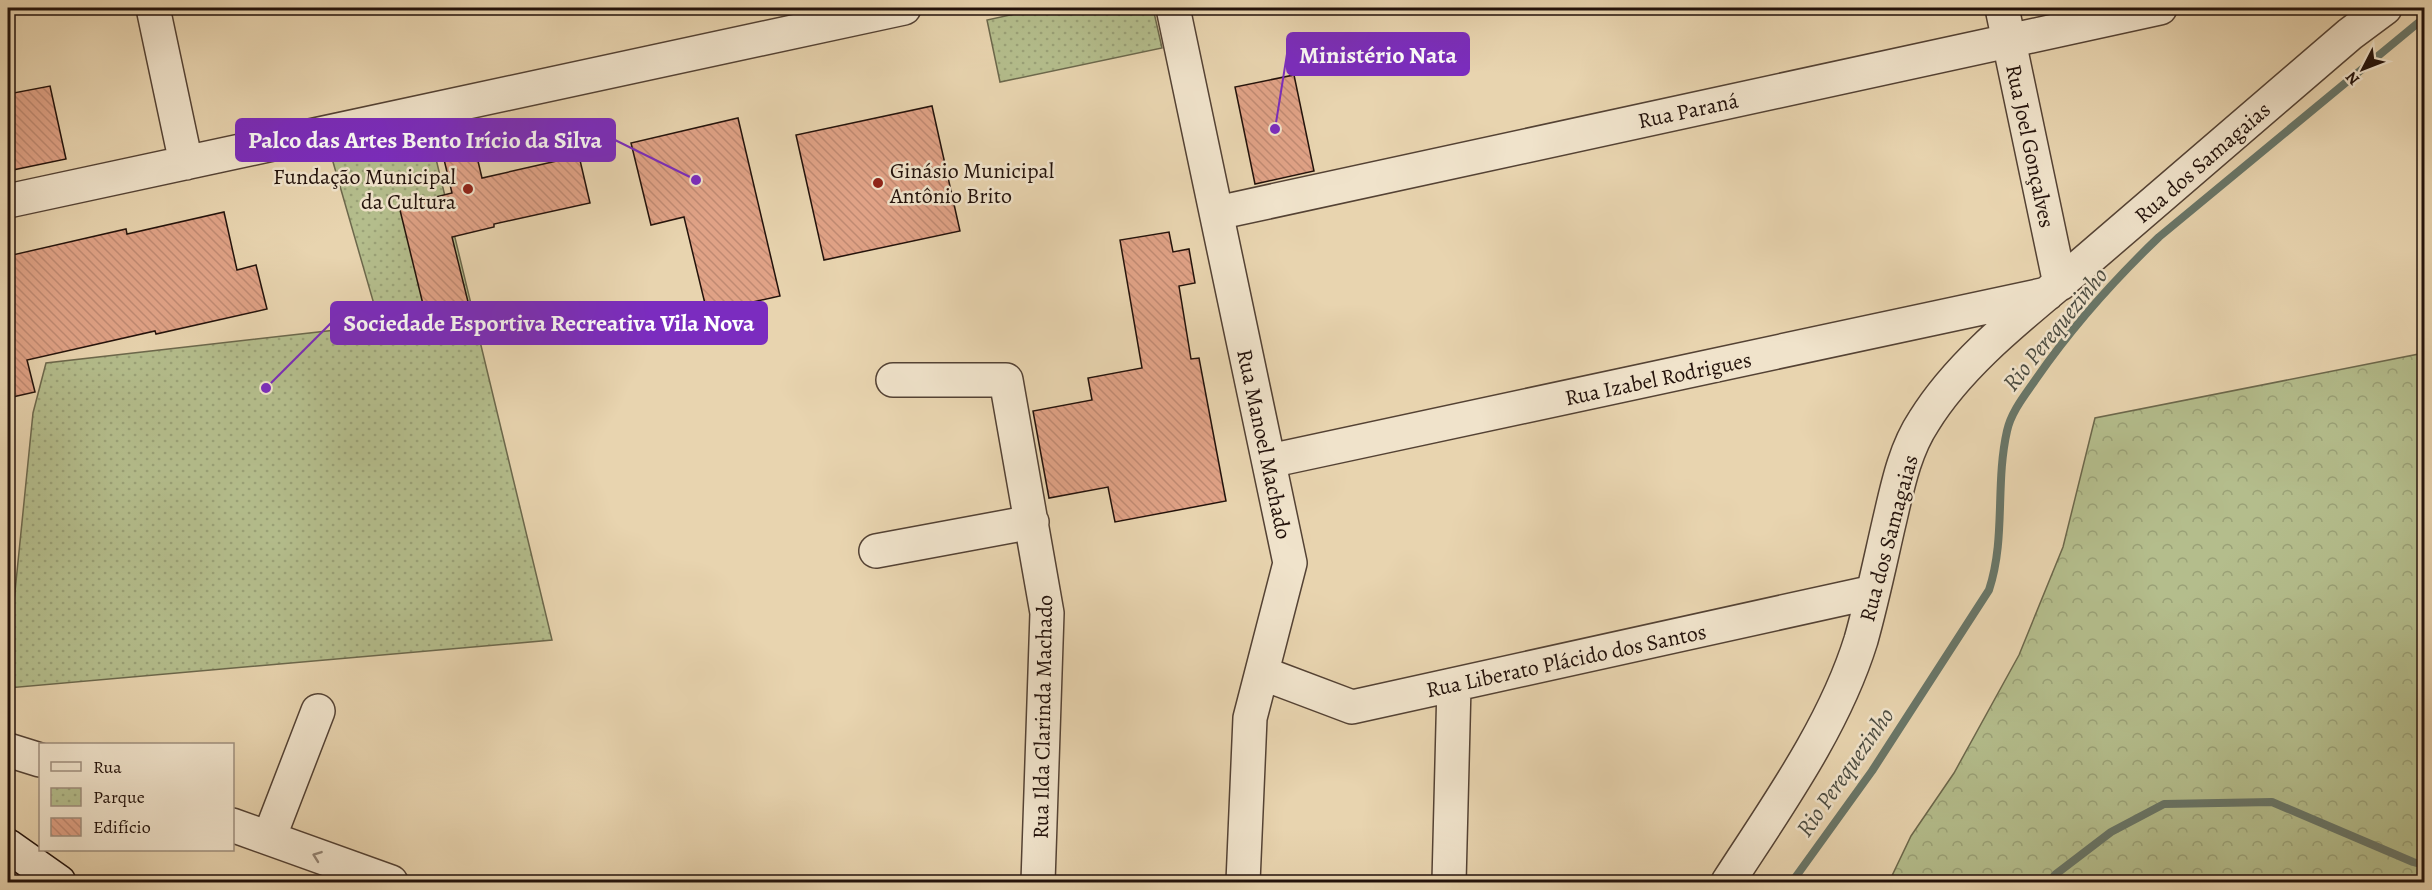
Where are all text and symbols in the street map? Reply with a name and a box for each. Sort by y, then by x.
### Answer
callout: Ministério Nata [1287,33,1469,75]
text: Ministério Nata [1299,39,1457,71]
north arrow [2333,39,2393,99]
street label: Rua Joel Gonçalves [1998,62,2062,231]
text: N [2340,66,2365,90]
street label: Rua Paraná [1635,86,1742,136]
street label: Rua dos Samagaias [2128,95,2277,230]
callout: Palco das Artes Bento Irício da Silva [236,119,615,161]
text: Palco das Artes Bento Irício da Silva [248,124,603,156]
place label: Ginásio Municipal Antônio Brito [889,156,1054,211]
place label: Fundação Municipal da Cultura [273,162,457,217]
marker: Ginásio Municipal Antônio Brito [871,176,885,190]
marker: Fundação Municipal da Cultura [461,182,475,196]
water label: Rio Perequezinho [1995,260,2115,398]
callout: Sociedade Esportiva Recreativa Vila Nova [331,302,767,344]
text: Sociedade Esportiva Recreativa Vila Nova [343,307,755,339]
street label: Rua Izabel Rodrigues [1562,345,1754,413]
street label: Rua Manoel Machado [1229,347,1299,542]
street label: Rua dos Samagaias [1852,452,1926,625]
street label: Rua Ilda Clarinda Machado [1026,595,1060,839]
street label: Rua Liberato Plácido dos Santos [1423,617,1709,705]
water label: Rio Perequezinho [1789,701,1901,843]
legend [39,743,234,851]
text: Rua [93,755,122,779]
text: Parque [93,785,145,809]
text: Edifício [93,815,151,839]
one-way arrow [312,850,323,863]

